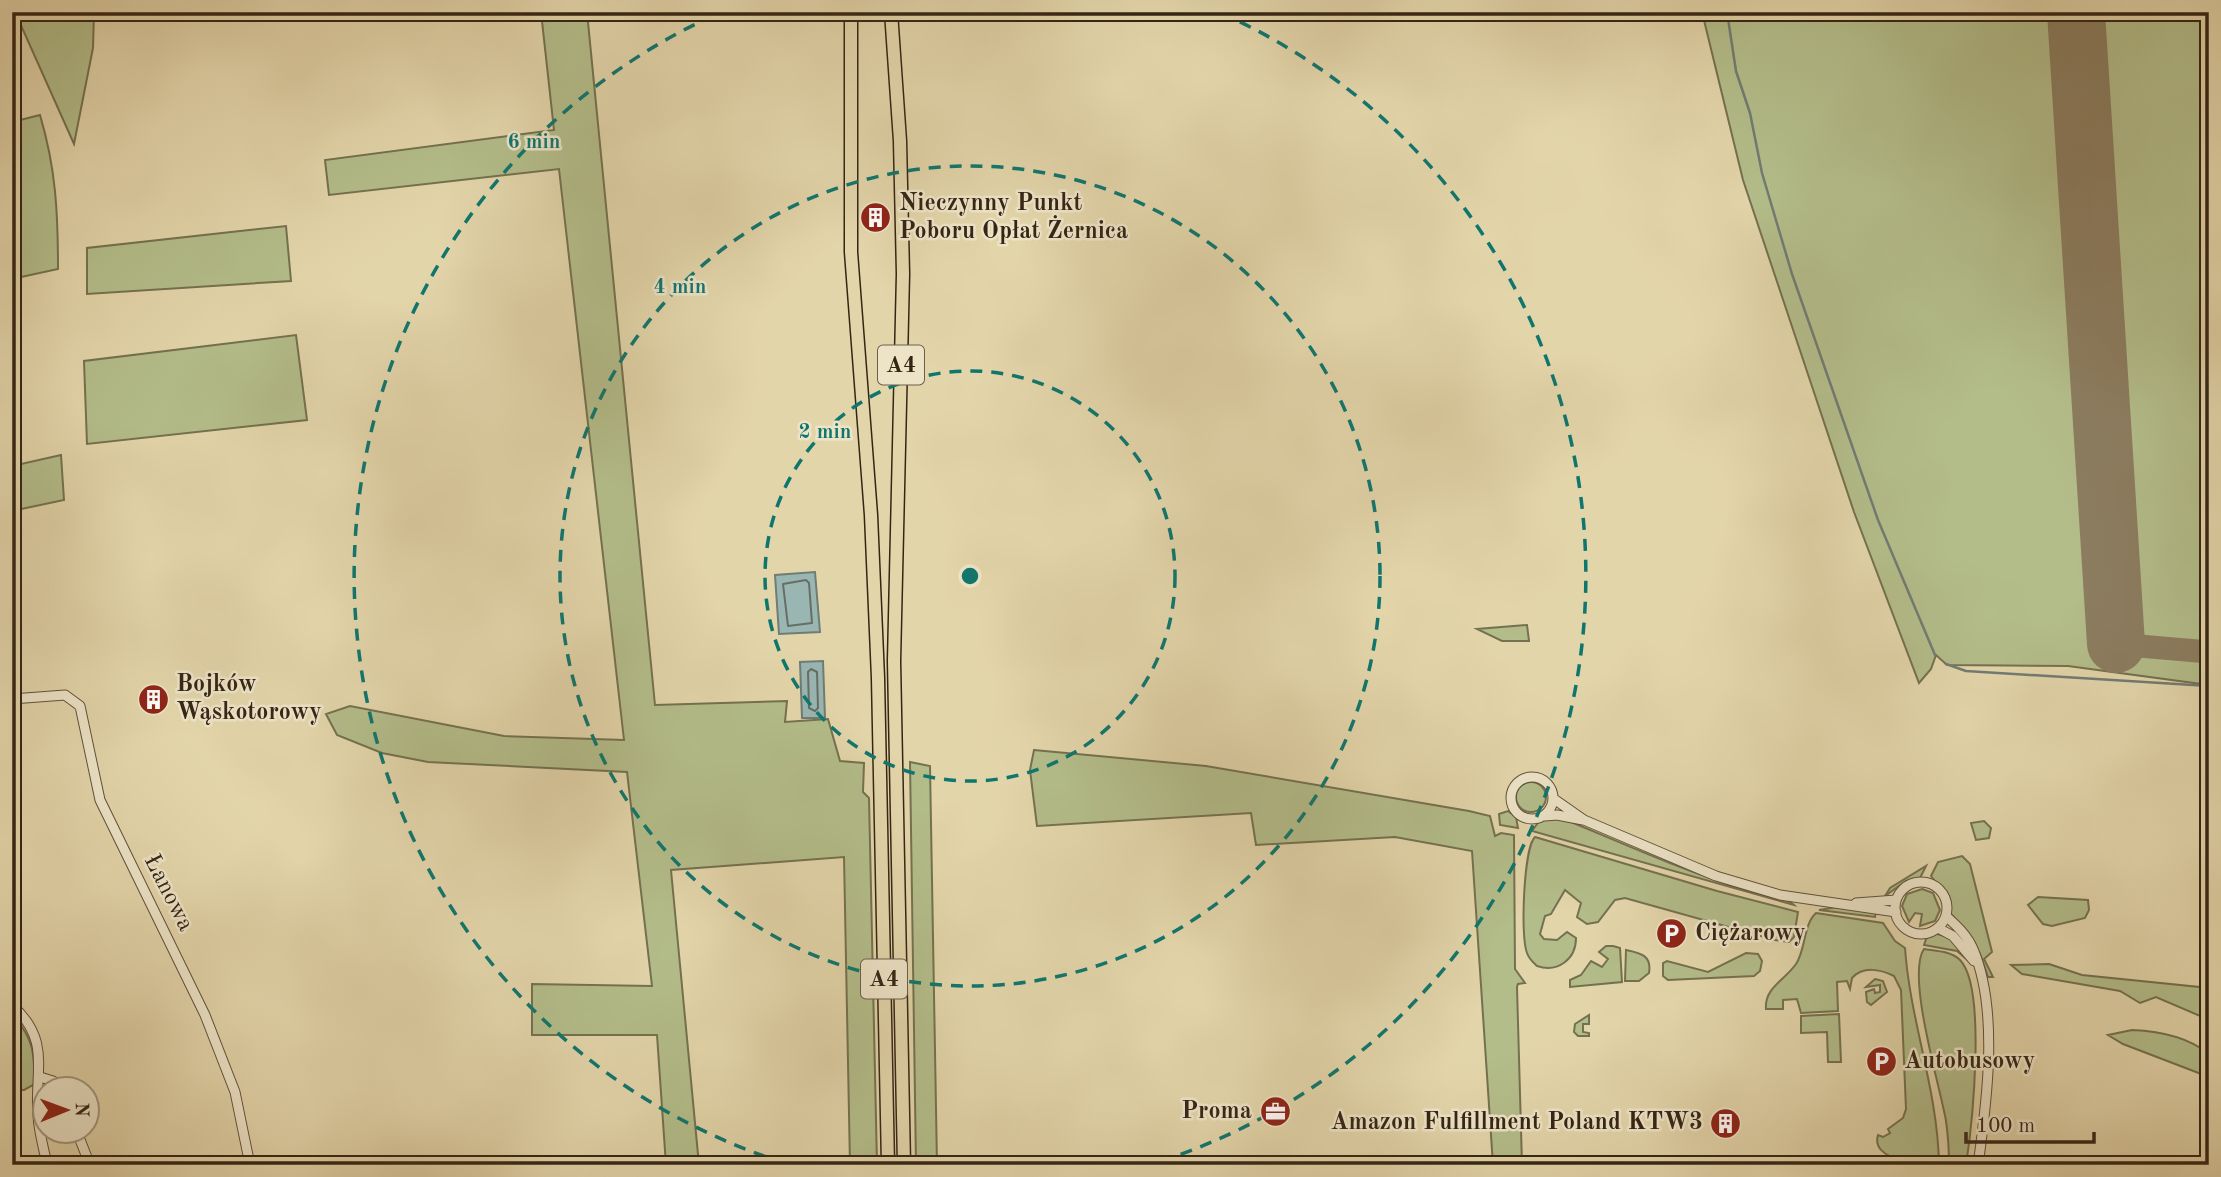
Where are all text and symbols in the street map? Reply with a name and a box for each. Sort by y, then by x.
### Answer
text: 6 min [508,132,560,153]
place label: Nieczynny Punkt Poboru Opłat Żernica [899,192,1128,244]
building icon: Nieczynny Punkt Poboru Opłat Żernica [859,201,893,235]
text: 4 min [654,277,706,298]
road number: A4 [878,346,924,384]
text: 2 min [799,422,851,443]
centre of rings [958,564,982,588]
place label: Bojków Wąskotorowy [176,673,322,725]
building icon: Bojków Wąskotorowy [136,682,170,716]
street label: Łanowa [139,851,198,935]
parking icon: Ciężarowy [1655,917,1689,951]
place label: Ciężarowy [1695,922,1806,946]
road number: A4 [861,960,907,998]
parking icon: Autobusowy [1864,1045,1898,1079]
place label: Autobusowy [1904,1050,2035,1074]
north arrow [32,1076,102,1146]
office icon: Proma [1258,1095,1292,1129]
place label: Proma [1181,1100,1252,1124]
scale bar [1966,1100,2093,1144]
text: N [71,1102,90,1118]
building icon: Amazon Fulfillment Poland KTW3 [1709,1106,1743,1140]
place label: Amazon Fulfillment Poland KTW3 [1330,1111,1703,1135]
text: 100 m [1976,1116,2035,1137]

